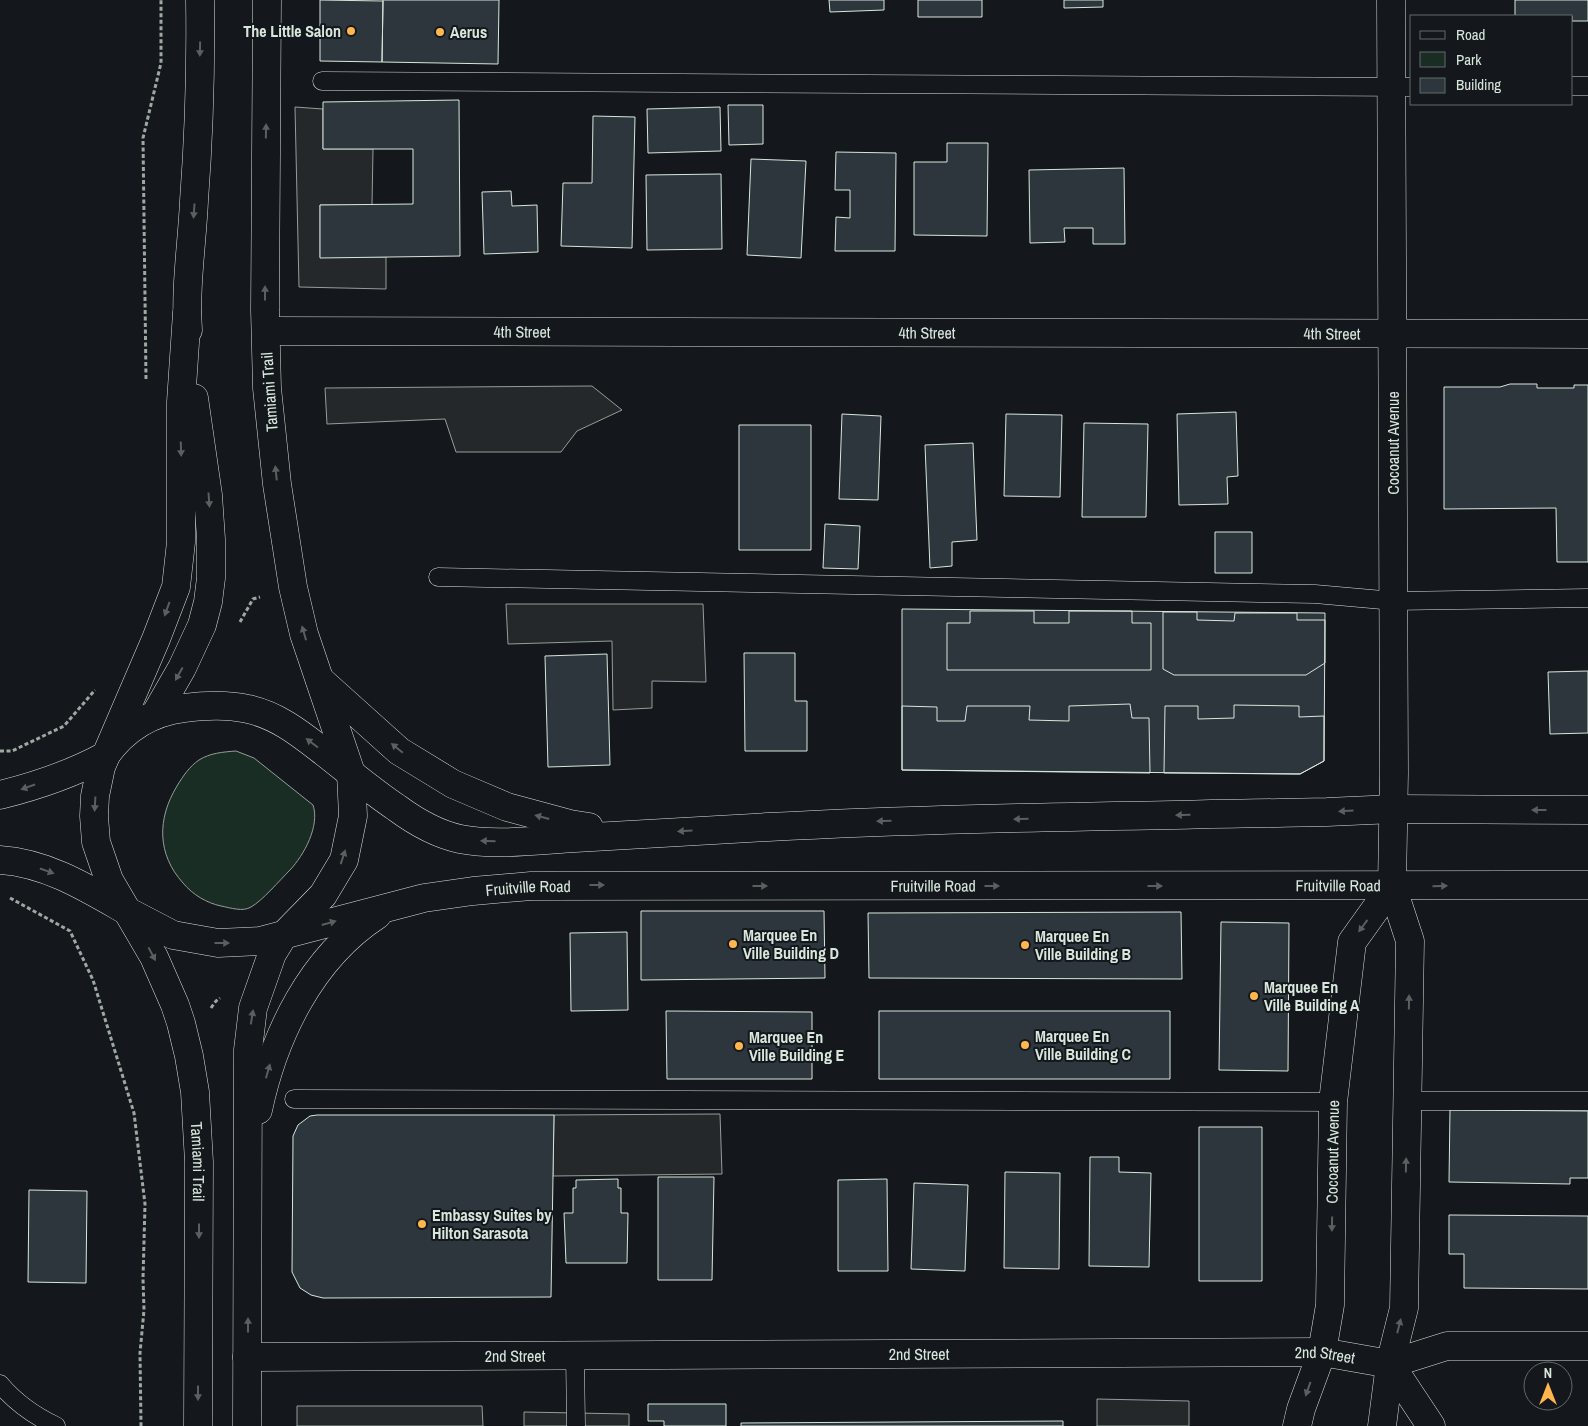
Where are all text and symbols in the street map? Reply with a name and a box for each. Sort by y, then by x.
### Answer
legend [1410,15,1573,105]
place label: The Little Salon [243,20,341,42]
place label: Aerus [450,21,487,43]
text: Road [1456,24,1485,45]
marker: The Little Salon [345,25,357,37]
marker: Aerus [434,26,446,38]
one-way arrow [196,41,204,57]
text: Park [1456,49,1482,70]
text: Building [1456,74,1501,95]
one-way arrow [262,123,270,139]
one-way arrow [189,203,197,219]
one-way arrow [261,285,269,301]
street label: 4th Street [493,321,551,343]
street label: 4th Street [898,321,956,344]
street label: 4th Street [1303,322,1361,344]
street label: Tamiami Trail [255,351,283,433]
street label: Cocoanut Avenue [1382,391,1404,495]
one-way arrow [177,441,185,457]
one-way arrow [272,465,280,481]
one-way arrow [205,492,213,508]
one-way arrow [163,602,170,617]
one-way arrow [300,625,308,640]
one-way arrow [175,666,183,681]
one-way arrow [306,738,319,749]
one-way arrow [390,743,403,754]
one-way arrow [20,784,35,791]
one-way arrow [90,796,98,812]
one-way arrow [1531,806,1547,814]
one-way arrow [1337,808,1353,816]
one-way arrow [1175,811,1191,819]
one-way arrow [535,813,550,821]
one-way arrow [1013,815,1029,823]
one-way arrow [876,817,892,825]
one-way arrow [677,828,693,836]
one-way arrow [480,837,496,845]
one-way arrow [340,849,348,864]
one-way arrow [40,867,55,875]
street label: Fruitville Road [1295,874,1381,896]
street label: Fruitville Road [485,875,571,901]
street label: Fruitville Road [890,875,976,897]
one-way arrow [590,881,606,889]
one-way arrow [752,882,768,890]
one-way arrow [985,882,1001,890]
one-way arrow [1147,882,1163,890]
one-way arrow [1433,882,1449,890]
one-way arrow [322,918,337,926]
one-way arrow [1358,919,1368,933]
place label: Marquee En Ville Building D [743,924,839,964]
place label: Marquee En Ville Building B [1035,925,1131,965]
marker: Marquee En Ville Building D [727,938,739,950]
one-way arrow [214,939,230,947]
marker: Marquee En Ville Building B [1019,939,1031,951]
one-way arrow [147,947,156,960]
place label: Marquee En Ville Building A [1264,976,1360,1016]
marker: Marquee En Ville Building A [1248,990,1260,1002]
one-way arrow [1405,994,1413,1010]
one-way arrow [248,1008,256,1024]
place label: Marquee En Ville Building C [1035,1025,1131,1065]
place label: Marquee En Ville Building E [749,1026,845,1066]
marker: Marquee En Ville Building C [1019,1039,1031,1051]
marker: Marquee En Ville Building E [733,1040,745,1052]
one-way arrow [265,1064,273,1079]
street label: Cocoanut Avenue [1320,1100,1344,1204]
street label: Tamiami Trail [186,1121,210,1202]
one-way arrow [1403,1156,1411,1172]
place label: Embassy Suites by Hilton Sarasota [432,1204,552,1244]
one-way arrow [1328,1216,1336,1232]
marker: Embassy Suites by Hilton Sarasota [416,1218,428,1230]
one-way arrow [195,1223,203,1239]
one-way arrow [244,1317,252,1333]
one-way arrow [1395,1319,1403,1334]
street label: 2nd Street [1295,1341,1357,1369]
street label: 2nd Street [889,1343,950,1365]
street label: 2nd Street [485,1345,546,1367]
north arrow [1523,1361,1573,1411]
text: N [1544,1364,1552,1382]
one-way arrow [1304,1381,1311,1396]
one-way arrow [194,1386,202,1402]

